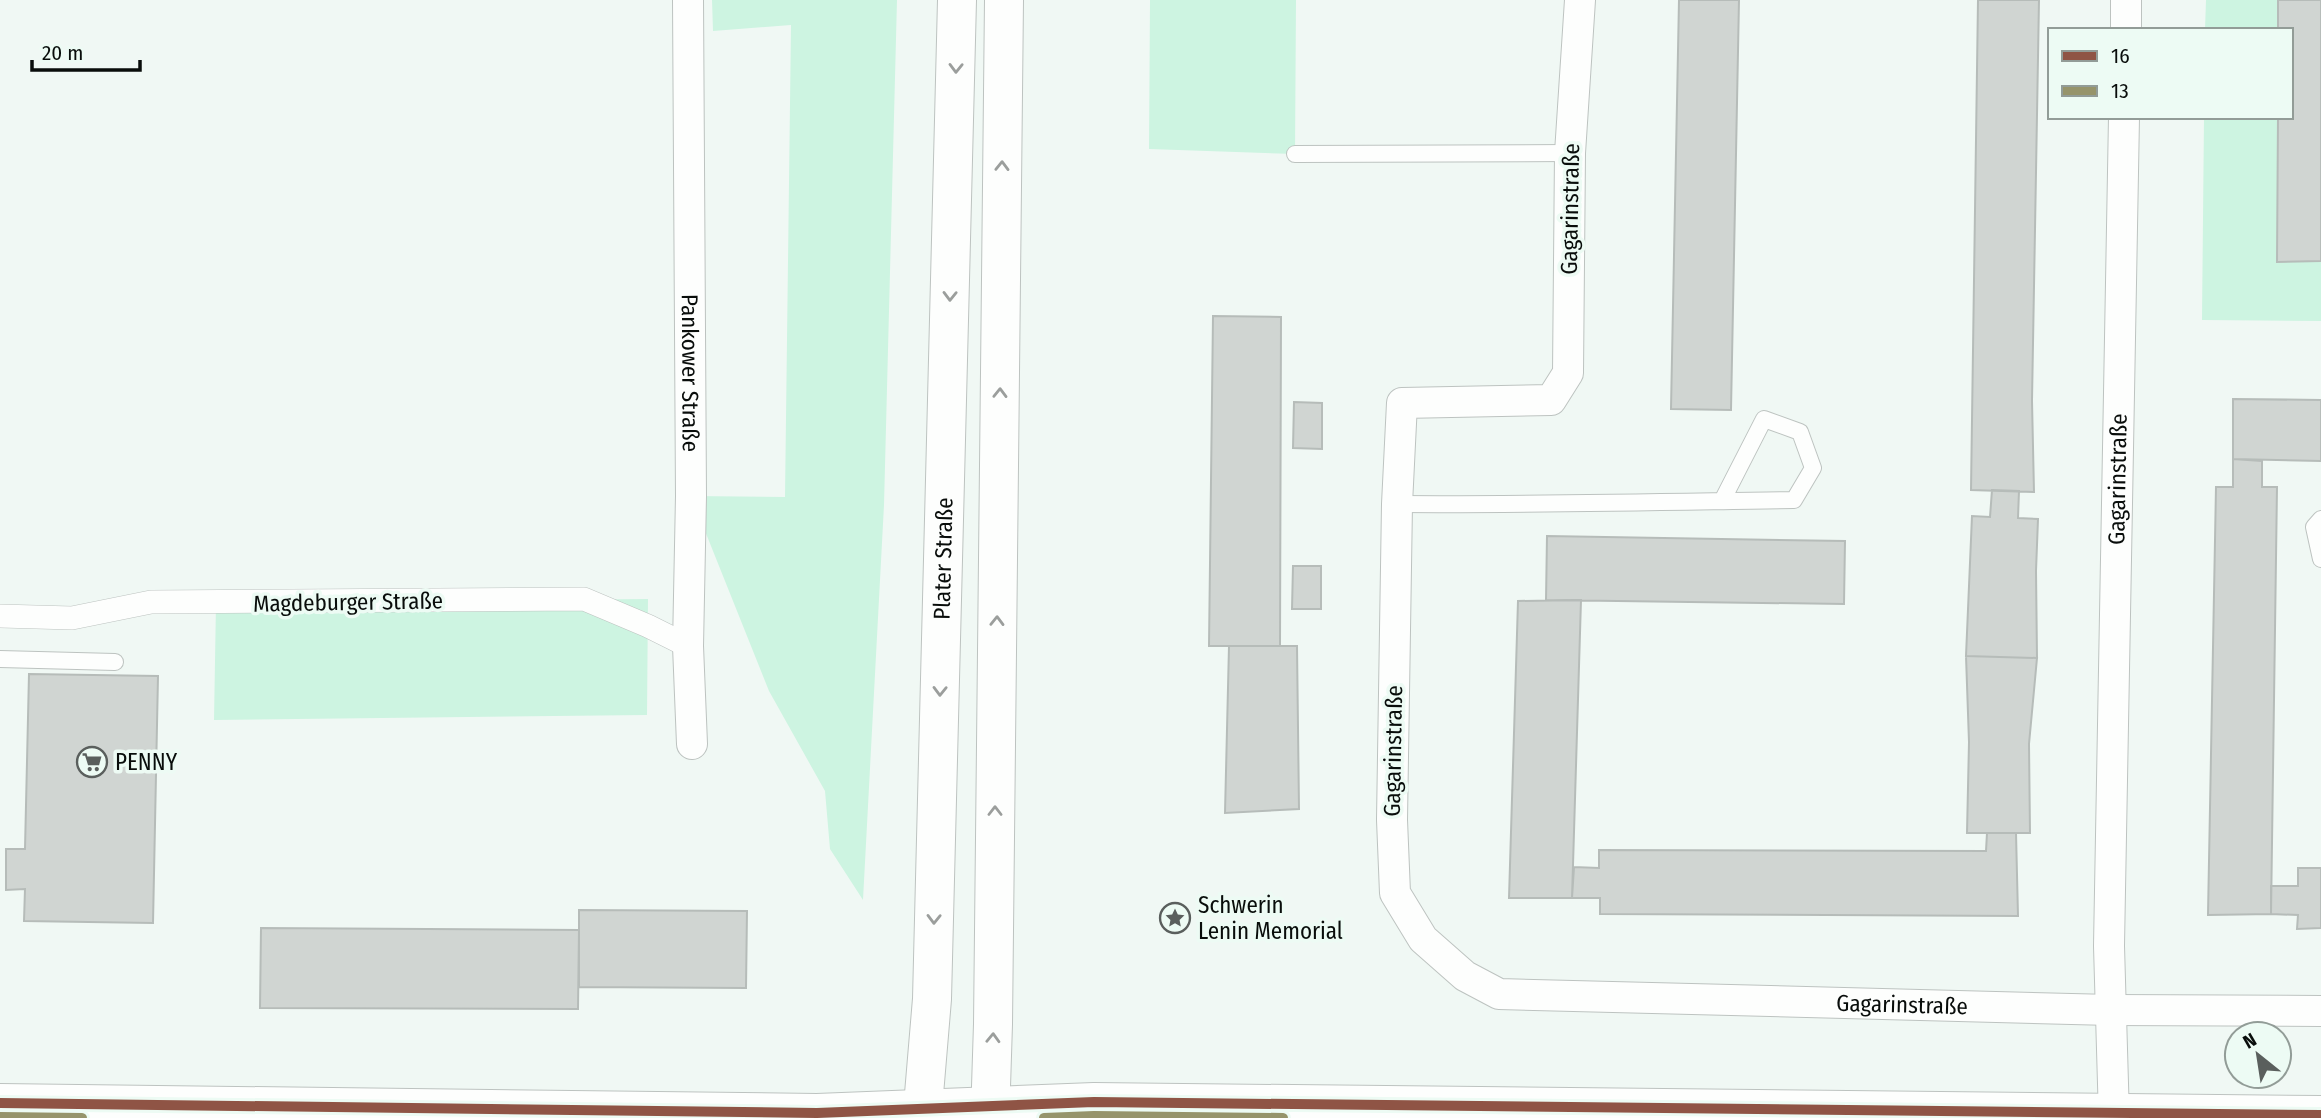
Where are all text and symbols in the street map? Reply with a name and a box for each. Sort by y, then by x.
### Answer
scale bar [32,28,140,72]
legend [2048,28,2293,119]
text: 20 m [42,40,83,66]
text: 16 [2111,43,2130,69]
one-way arrow [948,63,963,74]
text: 13 [2111,78,2129,104]
street label: Gagarinstraße [1555,143,1585,275]
one-way arrow [994,160,1010,170]
one-way arrow [942,290,957,301]
street label: Pankower Straße [676,294,705,452]
one-way arrow [992,387,1007,398]
street label: Gagarinstraße [2102,413,2133,545]
street label: Plater Straße [927,497,959,620]
street label: Magdeburger Straße [253,586,443,618]
one-way arrow [989,615,1005,625]
street label: Gagarinstraße [1378,685,1408,817]
one-way arrow [932,686,947,697]
supermarket icon: PENNY [75,745,109,779]
place label: PENNY [115,748,178,776]
one-way arrow [987,805,1003,816]
place label: Schwerin Lenin Memorial [1198,891,1343,945]
place icon: Schwerin Lenin Memorial [1158,901,1192,935]
one-way arrow [926,914,942,924]
street label: Gagarinstraße [1836,989,1968,1020]
north arrow [2223,1020,2293,1090]
text: N [2239,1028,2260,1054]
one-way arrow [985,1032,1000,1043]

